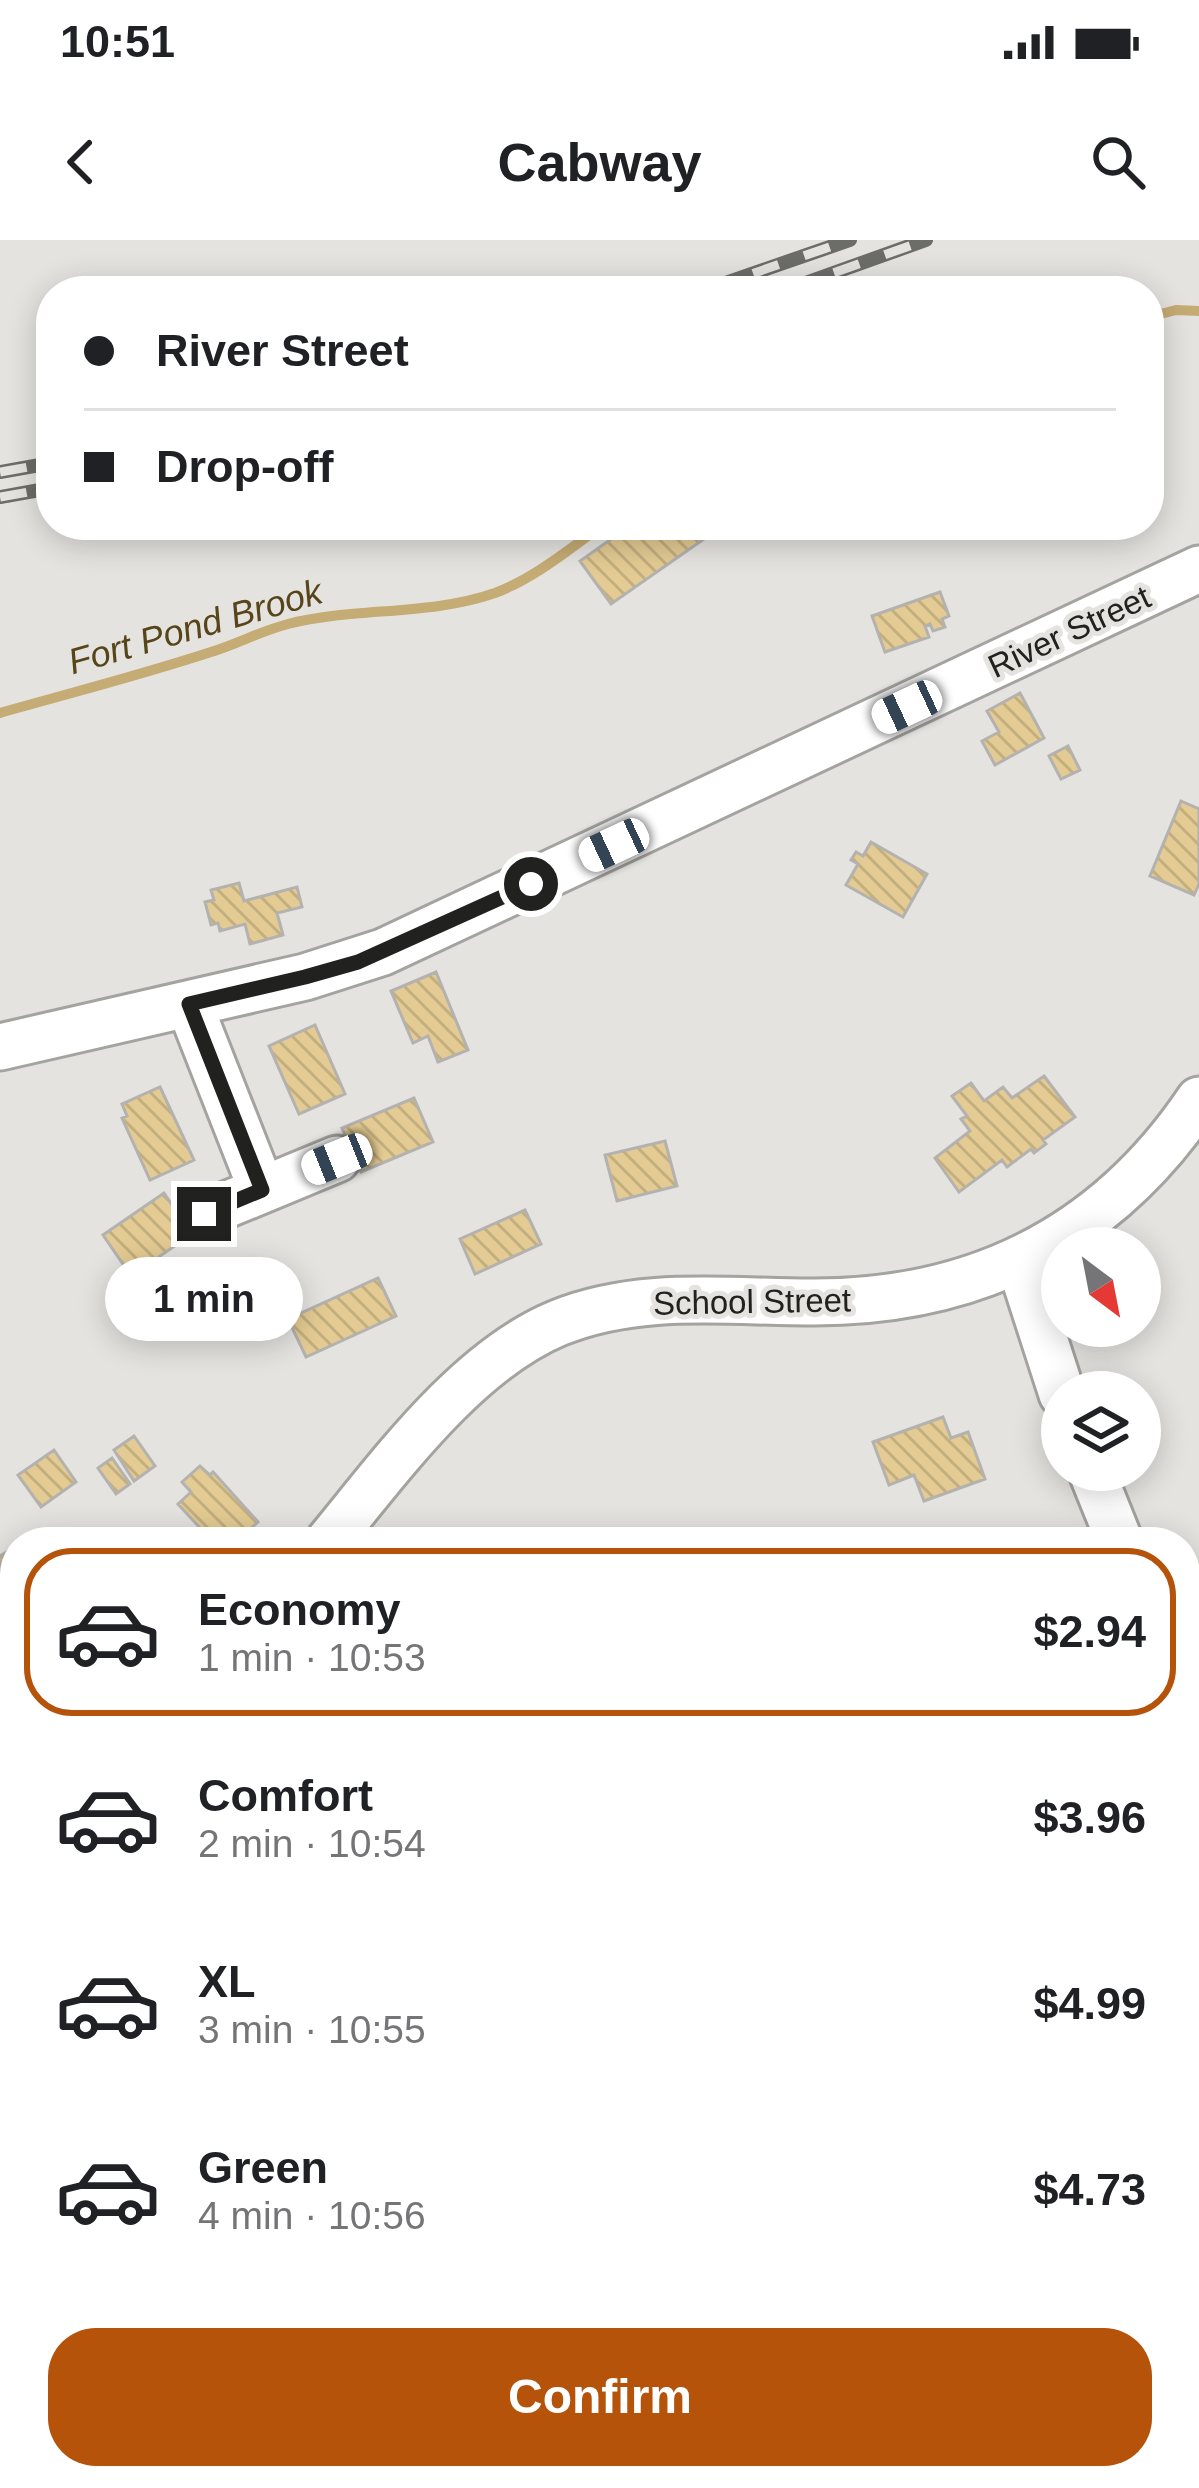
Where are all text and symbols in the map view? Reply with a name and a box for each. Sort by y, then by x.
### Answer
text: 10:51 [60,16,175,67]
icon: back [48,129,114,195]
icon: search [1085,129,1151,195]
text: Cabway [497,132,702,192]
text: River Street [156,325,409,376]
text: Drop-off [156,441,333,492]
water label: Fort Pond Brook [64,570,329,682]
street label: River Street [982,578,1156,685]
car [867,675,947,739]
car [574,813,654,877]
route start [504,857,558,911]
car [297,1129,377,1189]
route end [177,1187,231,1241]
north arrow [1041,1227,1161,1347]
map controls [1041,1227,1161,1491]
callout: 1 min [105,1256,303,1340]
text: 1 min [153,1277,255,1320]
street label: School Street [653,1281,851,1322]
button: layers [1041,1371,1161,1491]
icon: car [54,1578,162,1686]
text: Economy [198,1584,401,1635]
text: $2.94 [1033,1606,1146,1657]
text: 1 min · 10:53 [198,1636,426,1679]
icon: car [54,1764,162,1872]
text: Comfort [198,1770,373,1821]
text: $3.96 [1033,1792,1146,1843]
text: 2 min · 10:54 [198,1822,426,1865]
icon: car [54,1950,162,2058]
text: XL [198,1956,256,2007]
text: $4.99 [1033,1978,1146,2029]
text: 3 min · 10:55 [198,2008,426,2051]
icon: car [54,2136,162,2244]
text: Green [198,2142,328,2193]
text: $4.73 [1033,2164,1146,2215]
text: 4 min · 10:56 [198,2194,426,2237]
button: Confirm [48,2328,1152,2466]

